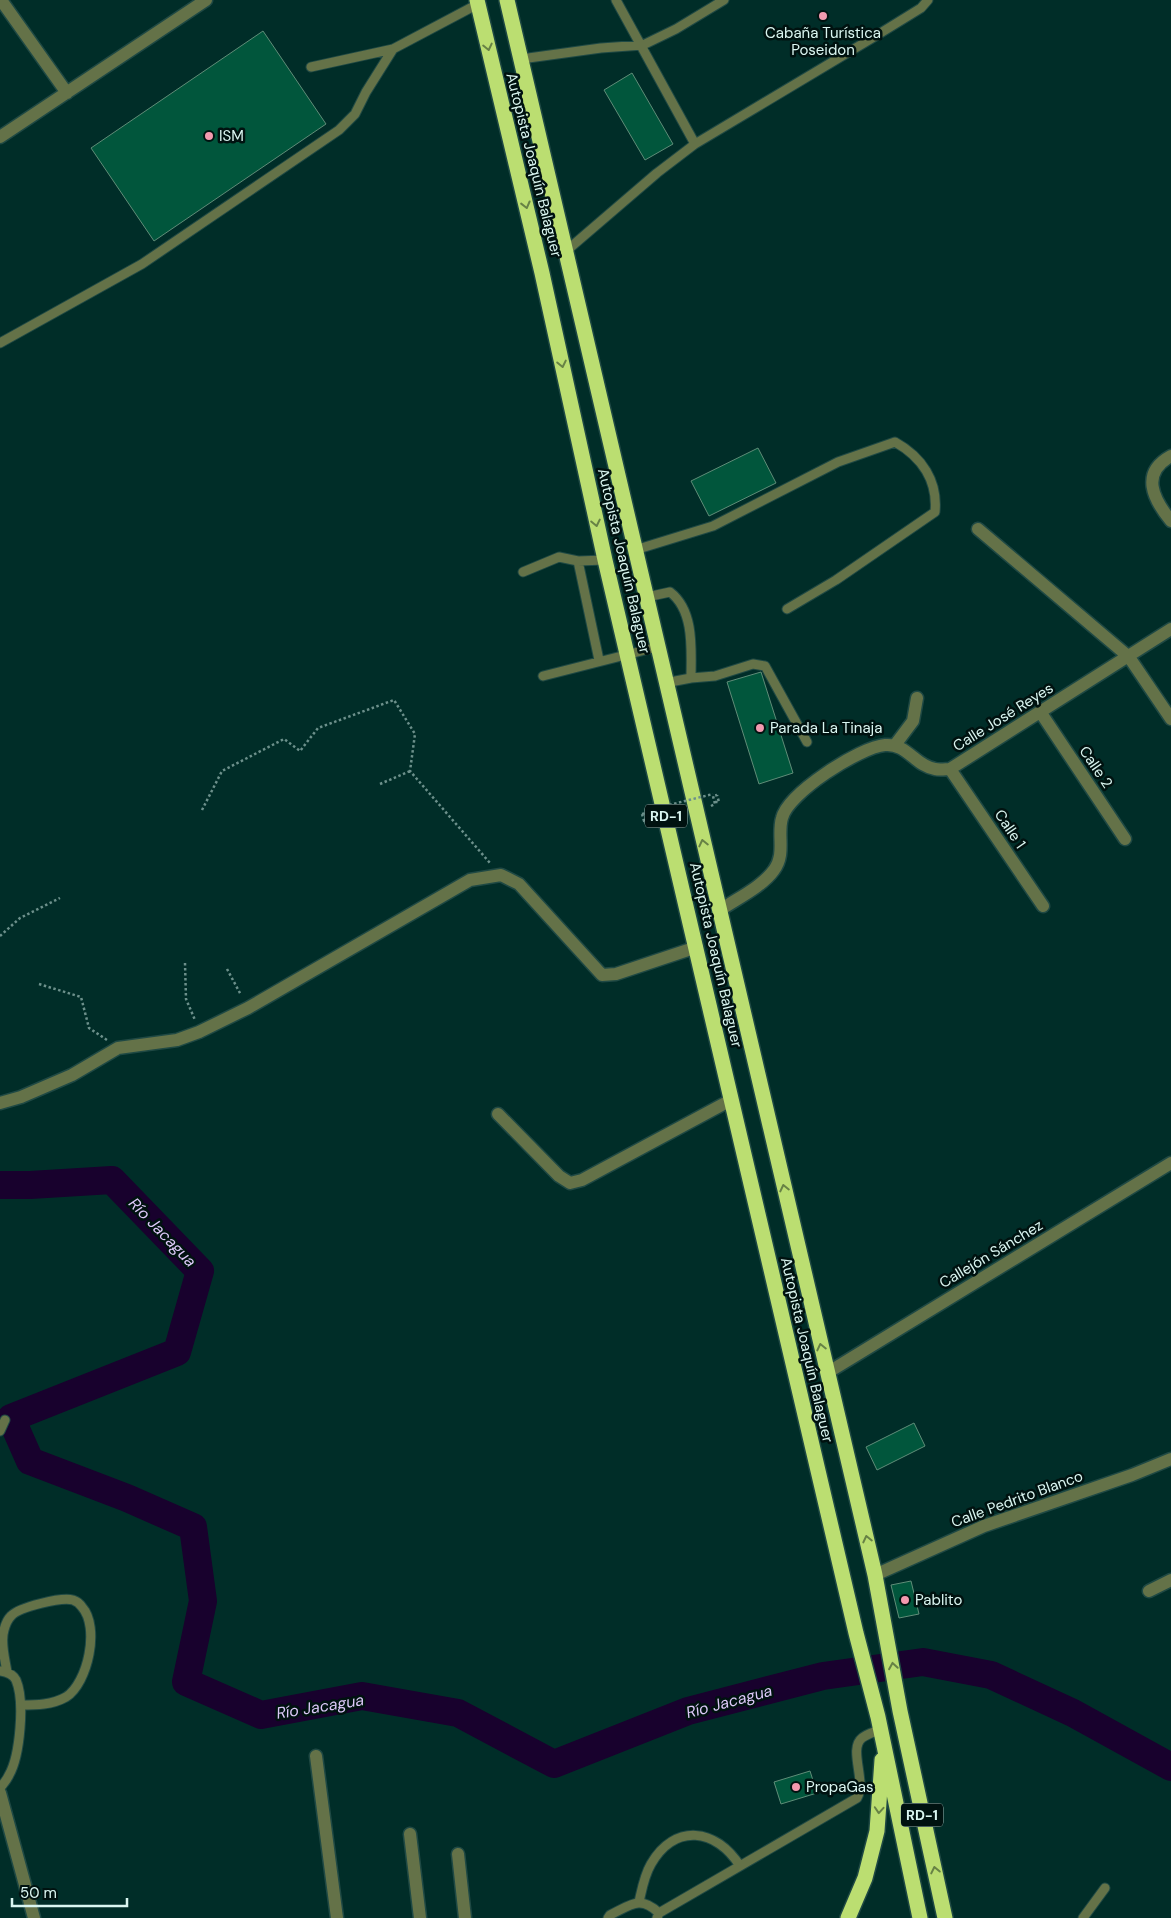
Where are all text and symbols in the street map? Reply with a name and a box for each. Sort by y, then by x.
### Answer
marker: Cabaña Turística Poseidon [817,10,829,22]
place label: Cabaña Turística Poseidon [765,23,881,60]
one-way arrow [482,43,493,52]
street label: Autopista Joaquín Balaguer [501,71,567,260]
place label: ISM [219,126,244,146]
marker: ISM [203,130,215,142]
one-way arrow [520,201,531,210]
one-way arrow [556,359,567,368]
street label: Autopista Joaquín Balaguer [593,466,655,656]
one-way arrow [591,518,601,527]
street label: Calle José Reyes [949,678,1057,756]
place label: Parada La Tinaja [770,718,882,738]
marker: Parada La Tinaja [754,722,766,734]
street label: Calle 2 [1075,742,1117,792]
road number: RD-1 [645,804,687,828]
street label: Calle 1 [990,806,1030,852]
one-way arrow [698,838,709,847]
street label: Autopista Joaquín Balaguer [685,860,747,1050]
one-way arrow [779,1184,790,1193]
water label: Río Jacagua [124,1193,201,1272]
street label: Callejón Sánchez [936,1215,1047,1293]
street label: Autopista Joaquín Balaguer [776,1255,838,1445]
one-way arrow [816,1342,827,1351]
street label: Calle Pedrito Blanco [948,1466,1086,1532]
one-way arrow [862,1534,873,1543]
place label: Pablito [915,1590,963,1610]
marker: Pablito [899,1594,911,1606]
one-way arrow [888,1661,898,1670]
water label: Río Jacagua [684,1680,775,1723]
water label: Río Jacagua [275,1689,366,1724]
place label: PropaGas [806,1777,873,1797]
marker: PropaGas [790,1781,802,1793]
road number: RD-1 [901,1804,943,1826]
one-way arrow [873,1806,884,1814]
one-way arrow [930,1866,940,1875]
scale bar [12,1876,128,1908]
text: 50 m [20,1883,57,1903]

